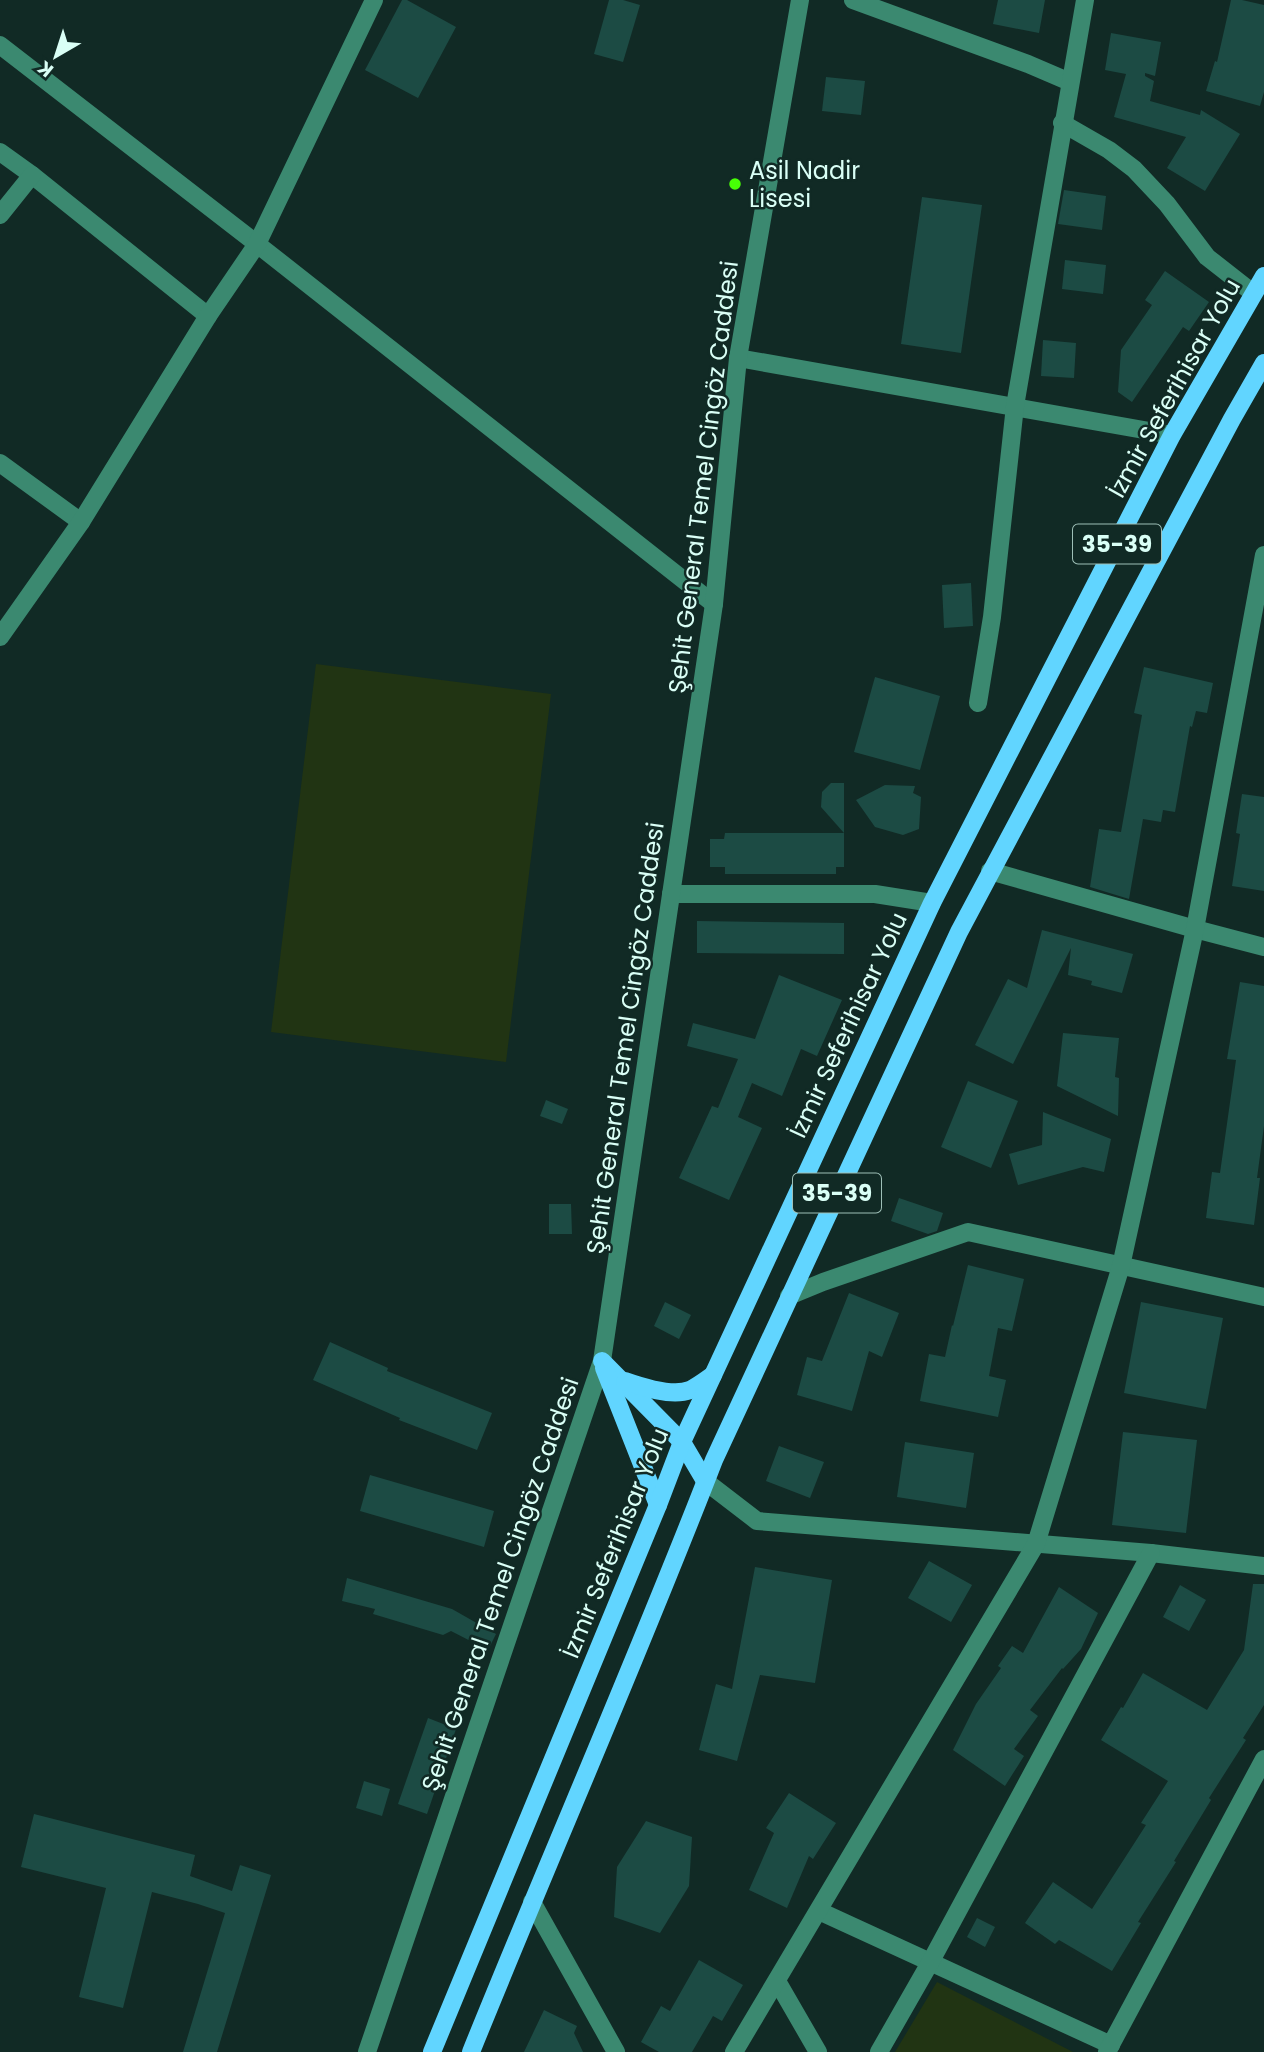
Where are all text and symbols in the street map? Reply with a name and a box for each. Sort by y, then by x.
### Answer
north arrow [21,21,91,91]
text: K [32,54,59,83]
place label: Asil Nadir Lisesi [749,154,860,215]
marker: Asil Nadir Lisesi [727,176,743,192]
street label: Şehit General Temel Cingöz Caddesi [660,259,746,695]
street label: İzmir Seferihisar Yolu [1100,273,1248,503]
road number: 35-39 [1073,524,1161,564]
street label: Şehit General Temel Cingöz Caddesi [578,820,672,1256]
street label: İzmir Seferihisar Yolu [781,907,915,1143]
road number: 35-39 [793,1174,881,1212]
street label: Şehit General Temel Cingöz Caddesi [413,1373,587,1795]
street label: İzmir Seferihisar Yolu [554,1423,676,1663]

